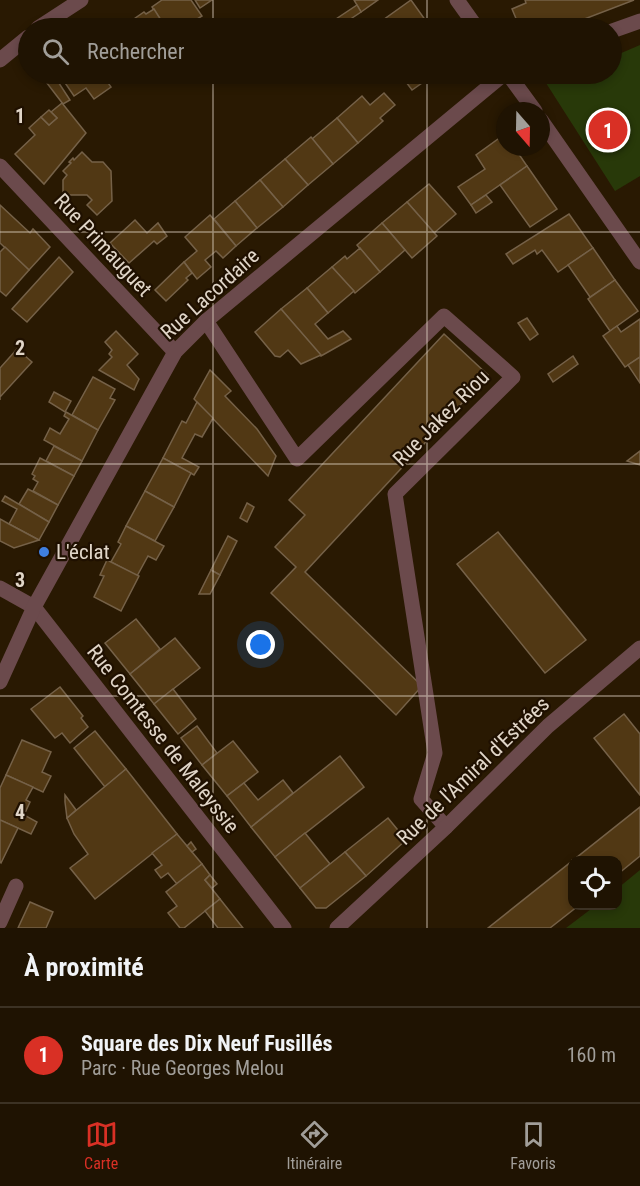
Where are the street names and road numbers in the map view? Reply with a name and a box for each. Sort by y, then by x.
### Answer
street label: Rue Primauguet [49,189,157,301]
street label: Rue Lacordaire [156,244,264,344]
street label: Rue Jakez Riou [388,365,494,471]
street label: Rue Comtesse de Maleyssie [82,640,244,838]
street label: Rue de l'Amiral d'Estrées [392,692,554,850]

